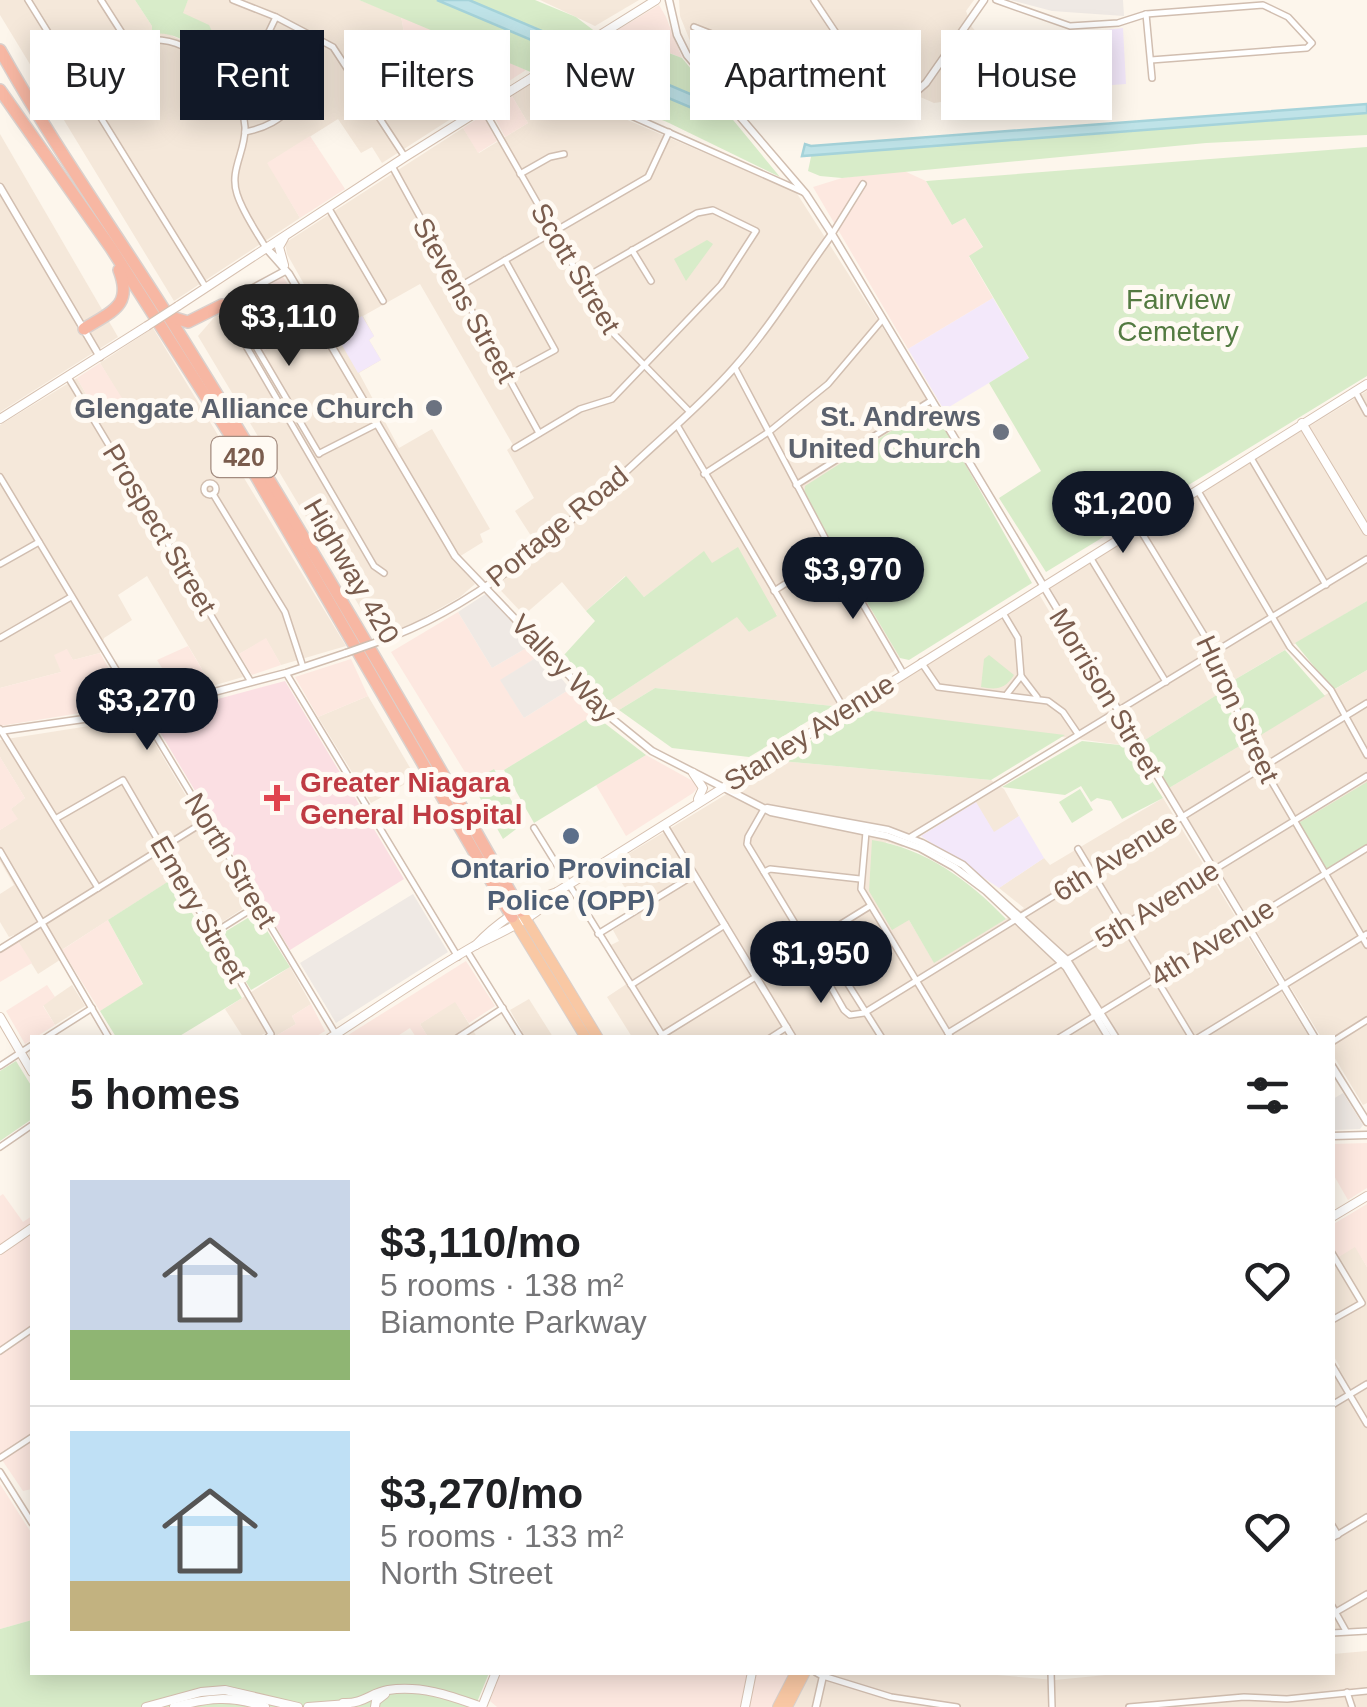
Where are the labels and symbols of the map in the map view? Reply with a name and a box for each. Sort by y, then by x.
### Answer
street label: Scott Street [525,198,627,339]
street label: Stevens Street [406,212,523,388]
pin: $3,110 [208,284,370,369]
park label: Fairview Cemetery [1117,284,1239,347]
place label: Glengate Alliance Church [74,393,414,424]
marker: Glengate Alliance Church [423,397,445,419]
place label: St. Andrews United Church [788,401,981,464]
marker: St. Andrews United Church [990,421,1012,443]
road number: 420 [212,437,276,477]
street label: Prospect Street [97,439,223,620]
street label: Portage Road [480,460,634,593]
pin: $1,200 [1042,471,1204,556]
street label: Highway 420 [298,493,405,649]
pin: $3,970 [772,537,934,622]
street label: Morrison Street [1043,603,1168,783]
street label: Valley Way [505,608,622,728]
street label: Huron Street [1190,631,1285,788]
pin: $3,270 [66,668,228,753]
street label: Stanley Avenue [719,668,900,797]
place label: Greater Niagara General Hospital [300,767,523,830]
marker: Greater Niagara General Hospital [264,785,290,811]
street label: North Street [178,788,283,933]
street label: 6th Avenue [1048,807,1183,908]
marker: Ontario Provincial Police (OPP) [560,825,582,847]
street label: Emery Street [144,831,253,988]
place label: Ontario Provincial Police (OPP) [450,853,692,916]
street label: 5th Avenue [1090,854,1225,955]
street label: 4th Avenue [1145,892,1280,993]
pin: $1,950 [740,921,902,1006]

